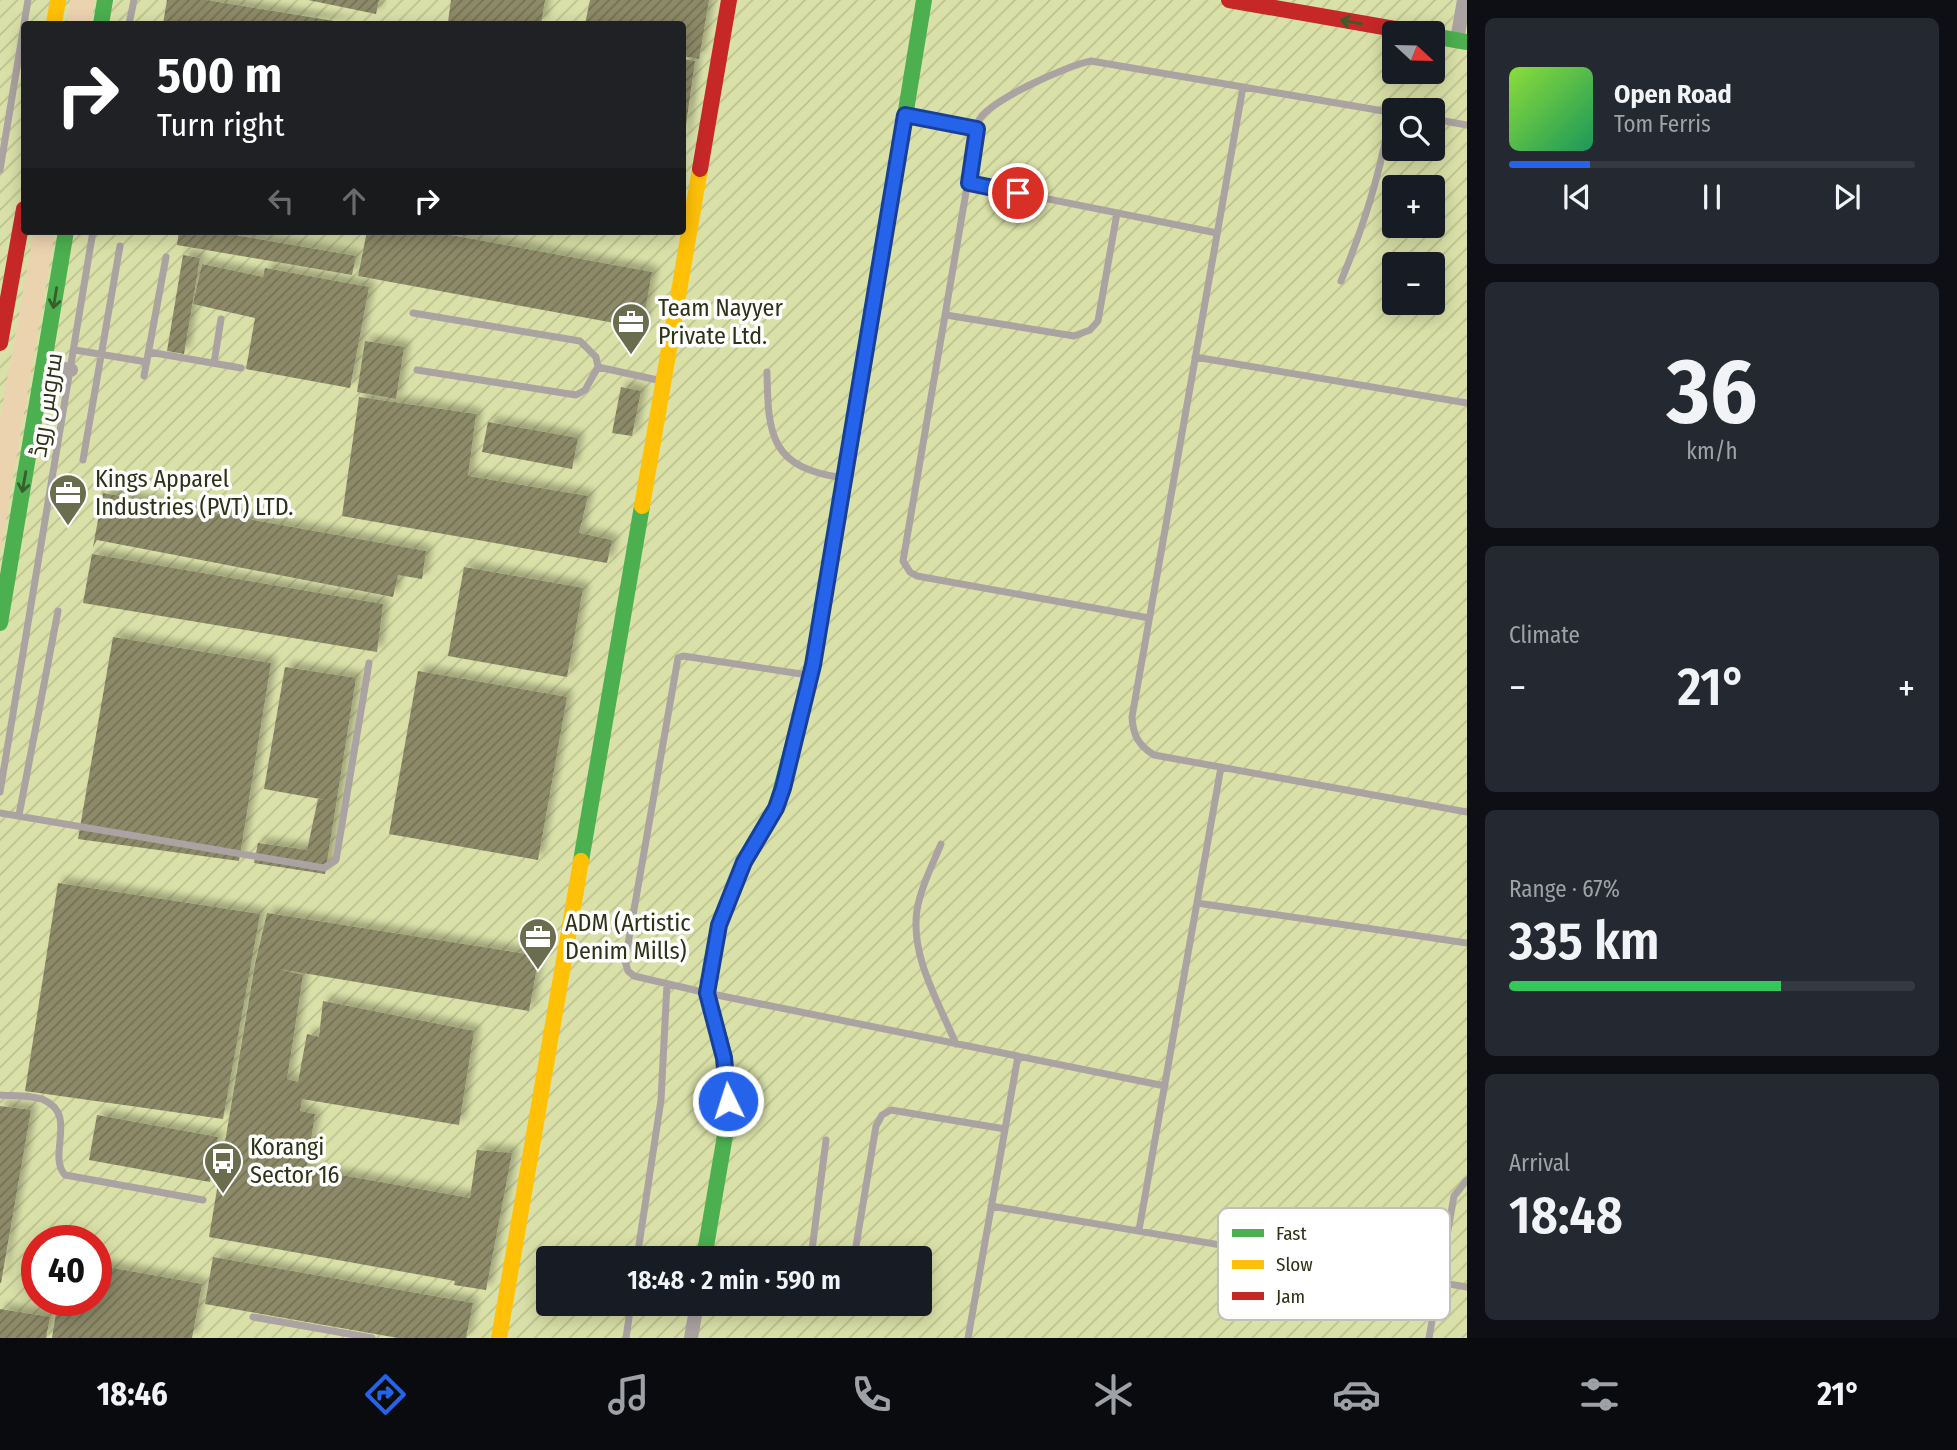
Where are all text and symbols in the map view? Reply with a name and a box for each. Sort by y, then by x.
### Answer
one-way arrow [1340,14,1363,28]
north arrow [1382,21,1446,84]
map controls [1382,21,1445,315]
text: 500 m [157,46,282,105]
icon: right [42,49,133,140]
text: Open Road [1614,79,1732,110]
button: search [1382,98,1445,161]
text: Turn right [157,106,284,144]
text: Tom Ferris [1614,110,1711,138]
pin [988,163,1048,223]
icon: arrive [999,174,1037,212]
button: + [1382,175,1445,238]
icon: previous [1558,178,1596,216]
icon: pause [1693,178,1731,216]
icon: next [1828,178,1866,216]
icon: left [262,182,300,220]
icon: ahead [335,182,373,220]
icon: right [408,182,446,220]
button: − [1382,252,1445,315]
one-way arrow [48,286,61,309]
place label: Team Nayyer Private Ltd. [658,294,783,350]
office icon: Team Nayyer Private Ltd. [610,301,652,356]
text: 36 [1667,337,1757,446]
street label: سروس روڈ [24,351,68,459]
text: km/h [1686,437,1738,465]
place label: Kings Apparel Industries (PVT) LTD. [95,465,293,521]
one-way arrow [17,470,30,493]
office icon: Kings Apparel Industries (PVT) LTD. [47,472,89,527]
text: Climate [1509,621,1580,649]
text: 21° [1677,656,1746,719]
text: − [1509,665,1526,711]
text: + [1898,665,1915,711]
text: Range · 67% [1509,875,1620,903]
place label: ADM (Artistic Denim Mills) [565,909,691,965]
text: 335 km [1509,910,1660,973]
office icon: ADM (Artistic Denim Mills) [517,916,559,971]
position arrow [691,1064,765,1138]
place label: Korangi Sector 16 [250,1133,339,1189]
bus stop icon: Korangi Sector 16 [202,1140,244,1195]
text: Arrival [1509,1149,1570,1177]
text: 18:48 [1509,1184,1623,1247]
legend [1218,1208,1450,1320]
text: Fast [1276,1222,1307,1245]
speed limit sign: 40 [21,1225,112,1316]
text: Slow [1276,1253,1313,1276]
text: 18:48 · 2 min · 590 m [627,1265,841,1296]
text: Jam [1276,1285,1305,1308]
icon: directions [361,1370,410,1419]
icon: music [604,1370,653,1419]
icon: phone [847,1370,896,1419]
icon: climate [1089,1370,1138,1419]
icon: car [1332,1370,1381,1419]
icon: filters [1575,1370,1624,1419]
text: 18:46 [97,1375,168,1413]
text: 21° [1817,1375,1860,1413]

